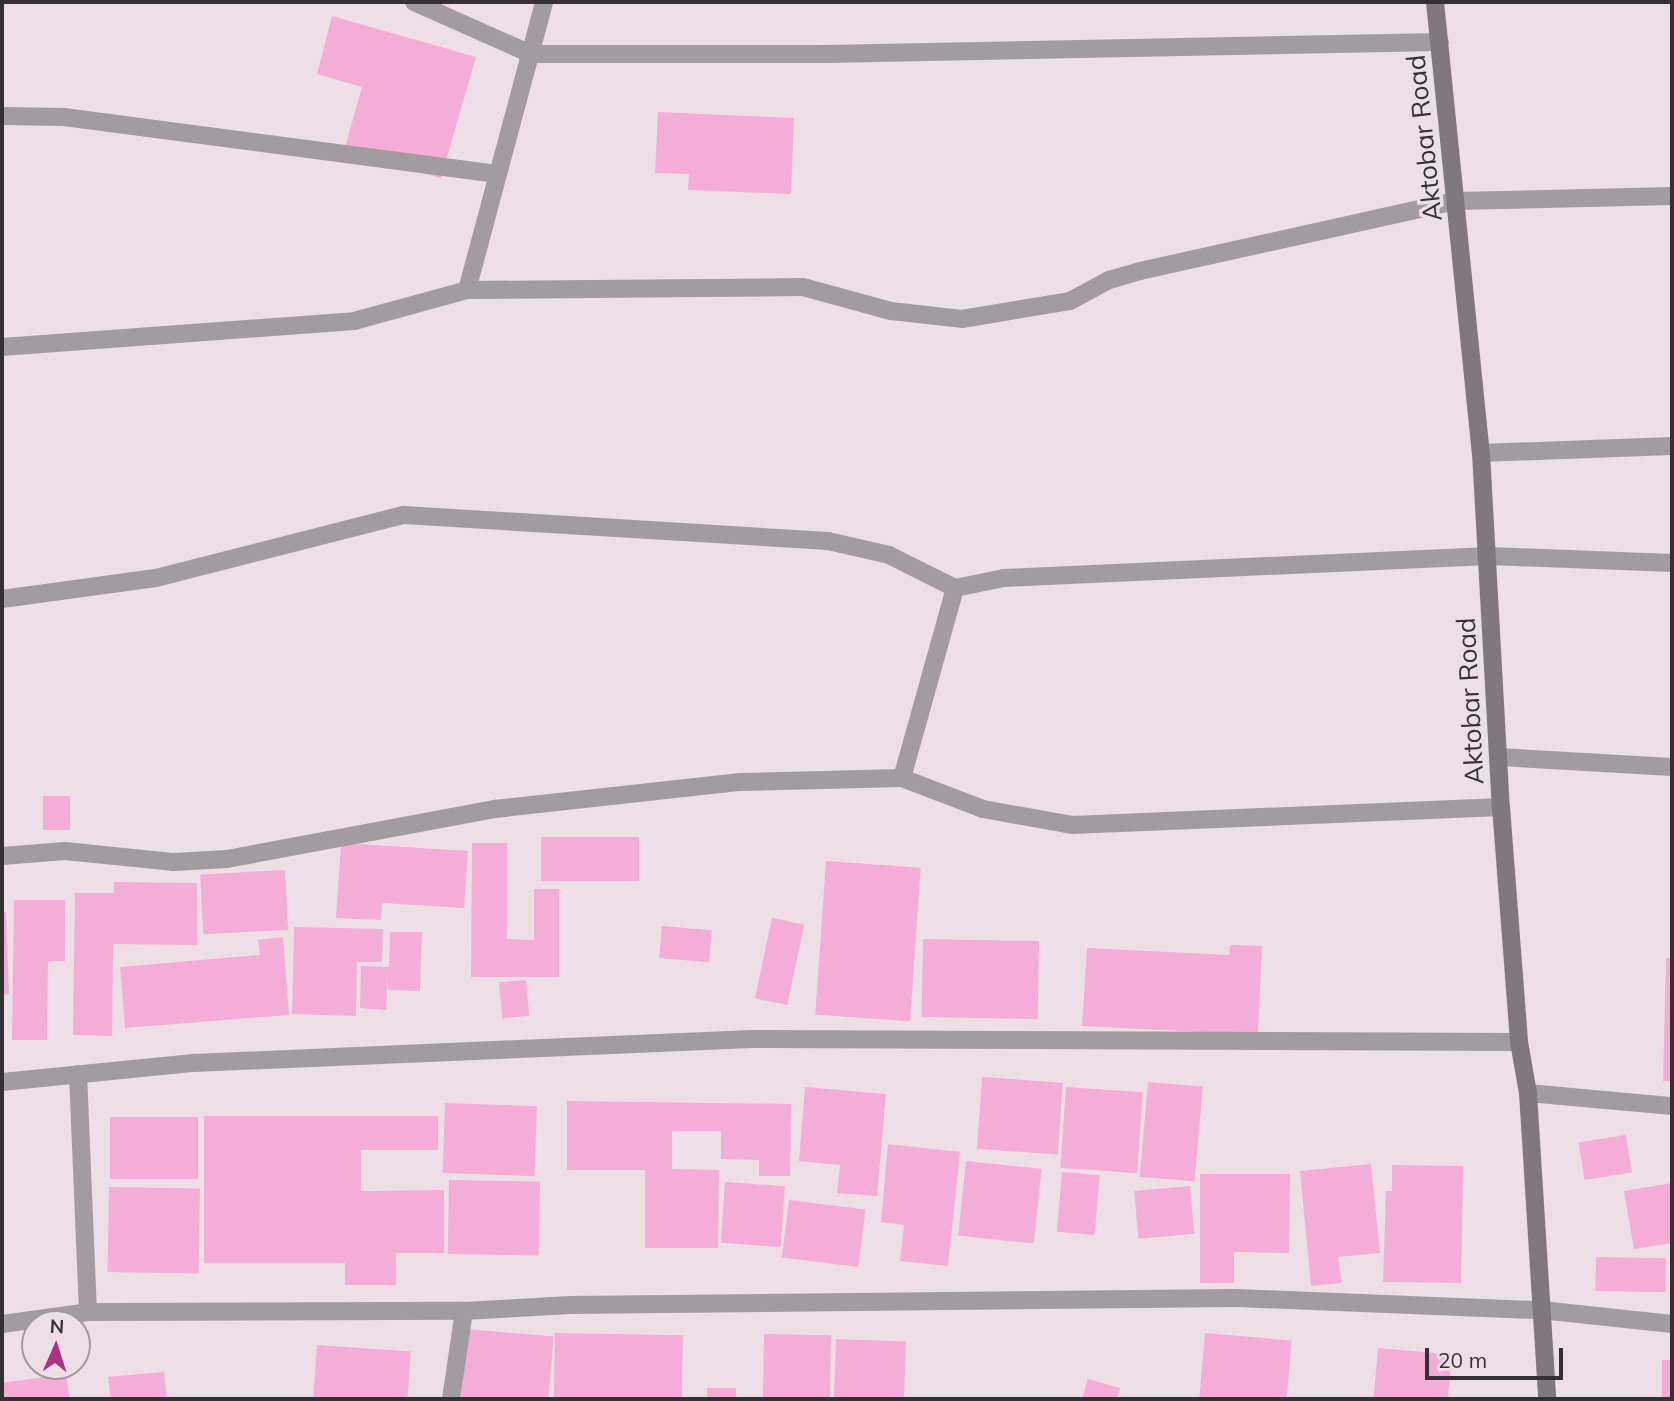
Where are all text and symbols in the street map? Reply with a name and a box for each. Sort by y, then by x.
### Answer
street label: Aktobar Road [1400,53,1448,223]
street label: Aktobar Road [1450,617,1490,785]
north arrow [21,1310,91,1380]
text: N [49,1314,65,1338]
scale bar [1429,1334,1567,1378]
text: 20 m [1438,1347,1487,1373]

